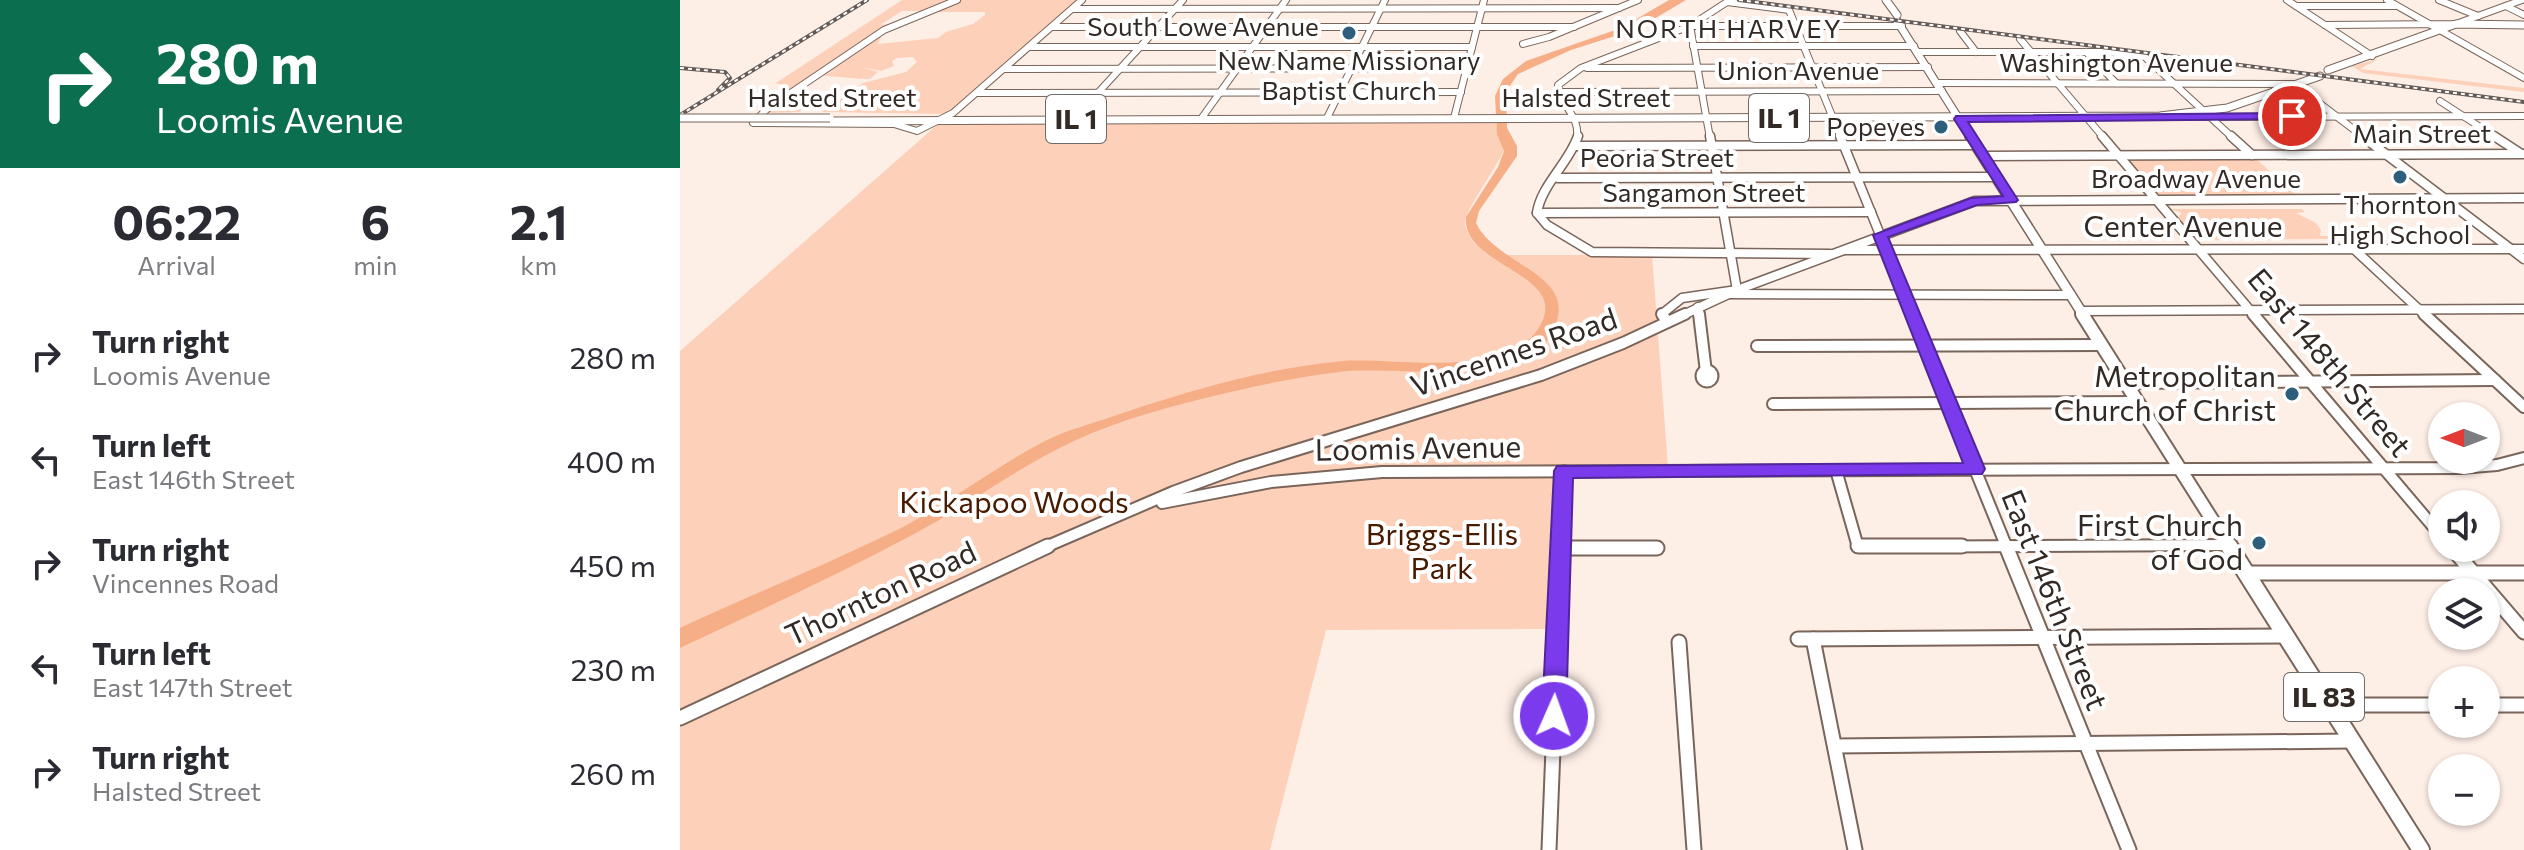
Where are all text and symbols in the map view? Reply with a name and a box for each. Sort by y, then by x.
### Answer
street label: South Lowe Avenue [1087,10,1319,41]
district label: NORTH HARVEY [1615,12,1843,43]
marker: New Name Missionary Baptist Church [1340,24,1358,42]
text: 280 m [156,27,319,96]
icon: right [24,32,128,136]
place label: New Name Missionary Baptist Church [1217,44,1481,105]
street label: Washington Avenue [1999,46,2233,77]
street label: Union Avenue [1717,54,1879,85]
street label: Halsted Street [747,81,917,112]
street label: Halsted Street [1501,81,1671,112]
pin [2258,82,2326,150]
road number: IL 1 [1749,94,1809,142]
icon: arrive [2270,94,2314,138]
road number: IL 1 [1046,95,1106,143]
text: Loomis Avenue [156,96,404,140]
place label: Popeyes [1826,110,1925,141]
street label: Main Street [2353,117,2491,148]
marker: Popeyes [1932,118,1950,136]
street label: Peoria Street [1580,141,1734,172]
street label: Broadway Avenue [2091,162,2301,193]
marker: Thornton High School [2391,168,2409,186]
street label: Sangamon Street [1603,176,1805,207]
place label: Thornton High School [2330,188,2470,249]
text: 06:22 [112,191,241,250]
text: 6 [361,191,390,250]
text: 2.1 [510,191,568,250]
street label: Center Avenue [2083,206,2283,243]
text: Arrival [137,249,216,280]
text: min [353,249,397,280]
text: km [520,249,557,280]
street label: East 148th Street [2241,260,2420,463]
street label: Vincennes Road [1405,298,1621,403]
text: Turn right [92,322,229,359]
icon: right [24,334,68,378]
text: 280 m [570,338,656,375]
place label: Metropolitan Church of Christ [2054,356,2276,427]
text: Loomis Avenue [92,359,271,390]
marker: Metropolitan Church of Christ [2283,385,2301,403]
north arrow [2428,402,2500,474]
map controls [2428,402,2500,826]
text: Turn left [92,426,211,463]
street label: Loomis Avenue [1314,426,1521,467]
icon: left [24,438,68,482]
text: 400 m [567,442,656,479]
text: East 146th Street [92,463,295,494]
park label: Kickapoo Woods [899,482,1129,519]
street label: East 146th Street [1995,484,2117,715]
button: sound [2428,490,2500,562]
place label: First Church of God [2077,505,2243,576]
park label: Briggs-Ellis Park [1366,514,1518,585]
text: Turn right [92,530,229,567]
street label: Thornton Road [779,531,981,652]
marker: First Church of God [2250,534,2268,552]
icon: right [24,542,68,586]
text: 450 m [569,546,656,583]
text: Vincennes Road [92,567,279,598]
button: layers [2428,578,2500,650]
text: Turn left [92,634,211,671]
icon: left [24,646,68,690]
text: 230 m [571,650,656,687]
button: + [2428,666,2500,738]
text: East 147th Street [92,671,292,702]
road number: IL 83 [2284,673,2364,721]
position arrow [1512,674,1596,758]
text: Turn right [92,738,229,775]
icon: right [24,750,68,794]
text: 260 m [570,754,656,791]
button: − [2428,754,2500,826]
text: Halsted Street [92,775,261,806]

